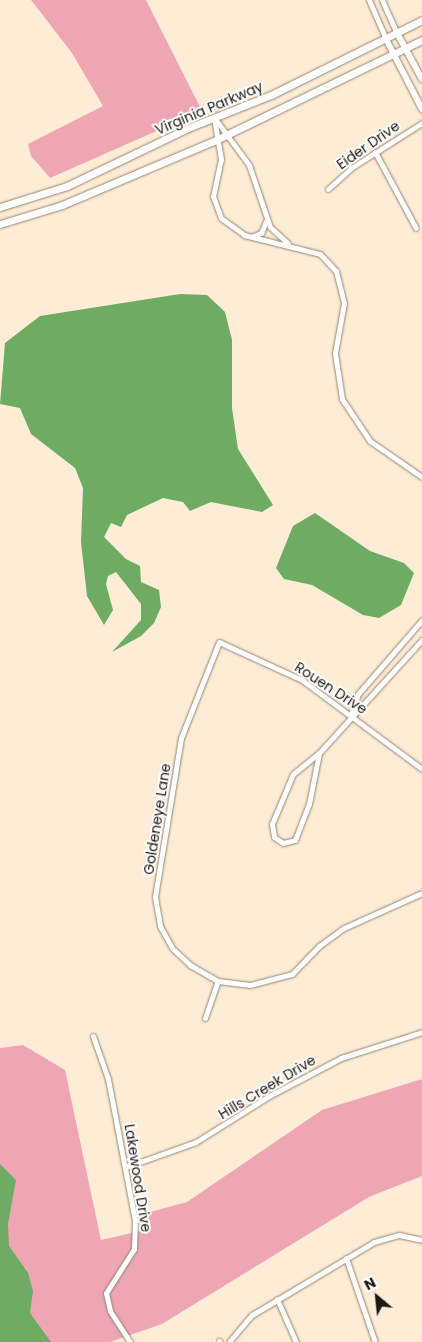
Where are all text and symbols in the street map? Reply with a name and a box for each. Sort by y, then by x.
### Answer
street label: Virginia Parkway [153,78,265,138]
street label: Eider Drive [333,117,403,173]
street label: Rouen Drive [292,658,370,718]
street label: Goldeneye Lane [140,762,174,876]
street label: Hills Creek Drive [215,1051,319,1123]
street label: Lakewood Drive [121,1123,155,1233]
north arrow [352,1272,402,1322]
text: N [361,1272,379,1295]

